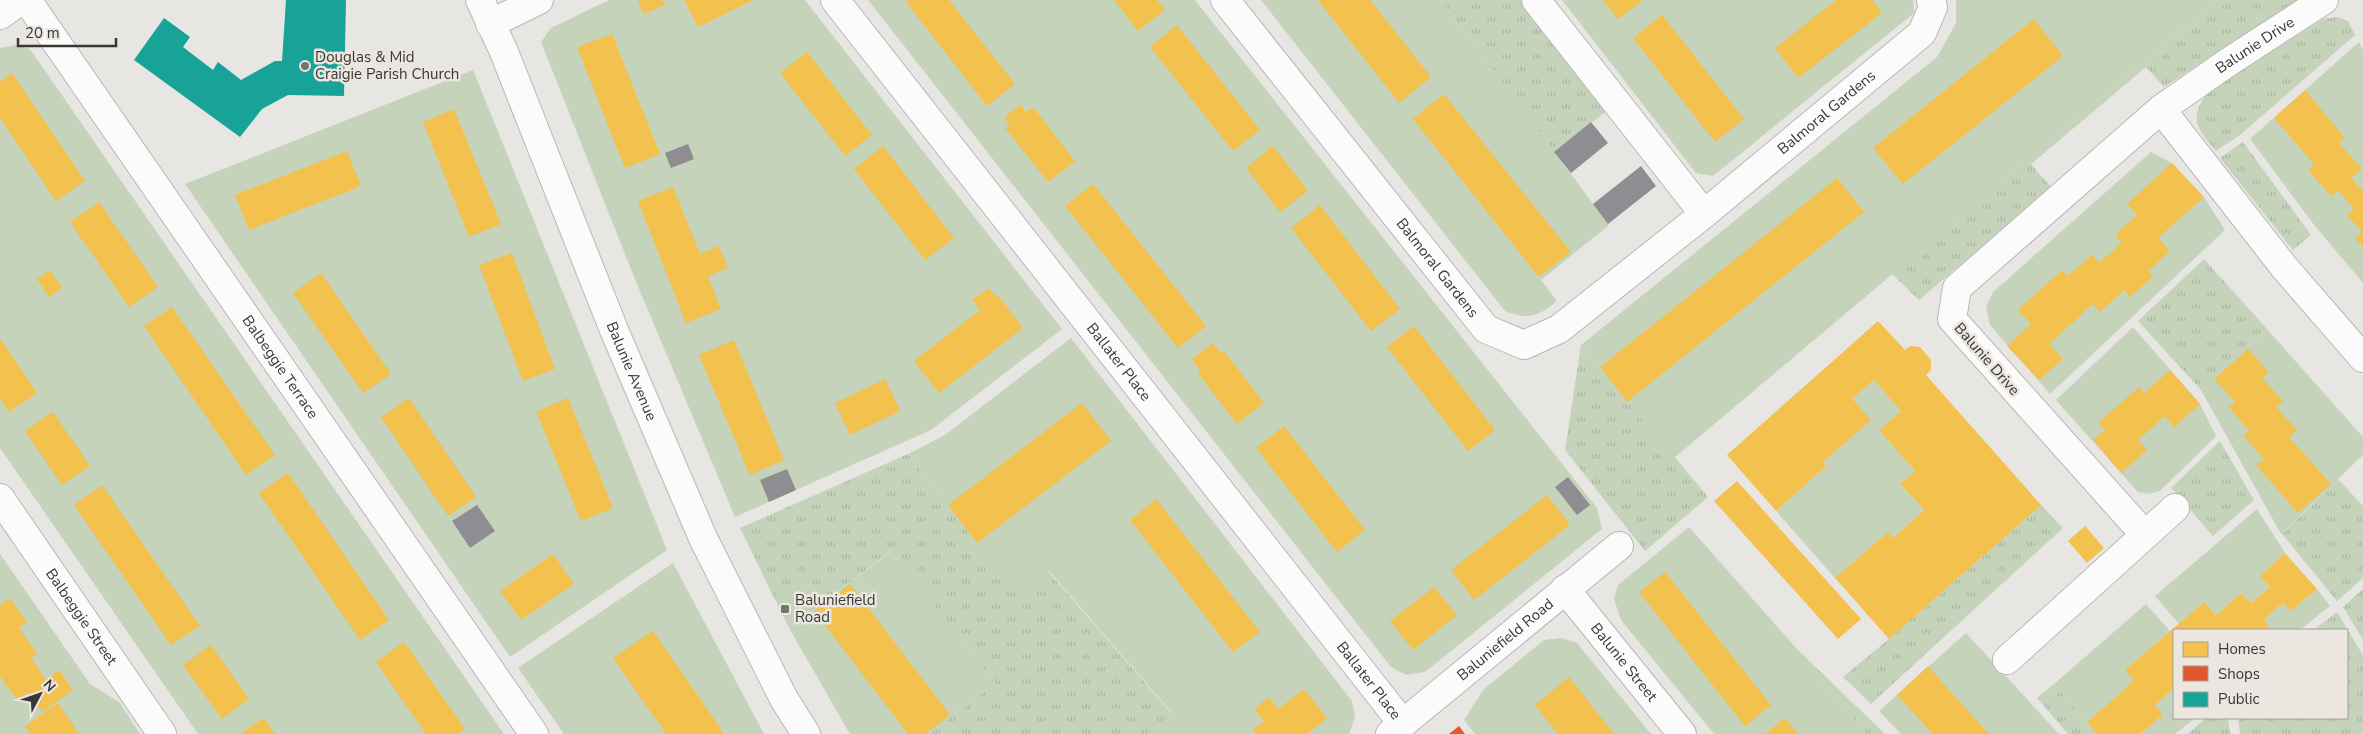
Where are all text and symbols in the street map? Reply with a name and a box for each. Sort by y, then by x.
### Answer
street label: Balunie Drive [2211,12,2298,78]
scale bar [18,15,115,47]
text: 20 m [25,23,60,43]
place label: Douglas & Mid Craigie Parish Church [315,47,459,84]
marker: Douglas & Mid Craigie Parish Church [299,60,311,72]
street label: Balmoral Gardens [1773,66,1880,159]
street label: Balmoral Gardens [1392,214,1483,322]
street label: Balbeggie Terrace [238,311,323,423]
street label: Balunie Drive [1950,318,2024,400]
street label: Balunie Avenue [602,319,662,424]
street label: Ballater Place [1082,319,1156,405]
street label: Balbeggie Street [41,564,122,670]
place label: Baluniefield Road [795,590,875,627]
street label: Baluniefield Road [1453,594,1558,685]
marker: Baluniefield Road [779,603,791,615]
street label: Balunie Street [1586,619,1662,706]
legend [2173,629,2348,719]
street label: Ballater Place [1332,637,1406,724]
text: Homes [2218,639,2266,659]
text: Shops [2218,664,2260,684]
north arrow [15,669,65,719]
text: N [39,676,60,696]
text: Public [2218,689,2259,709]

